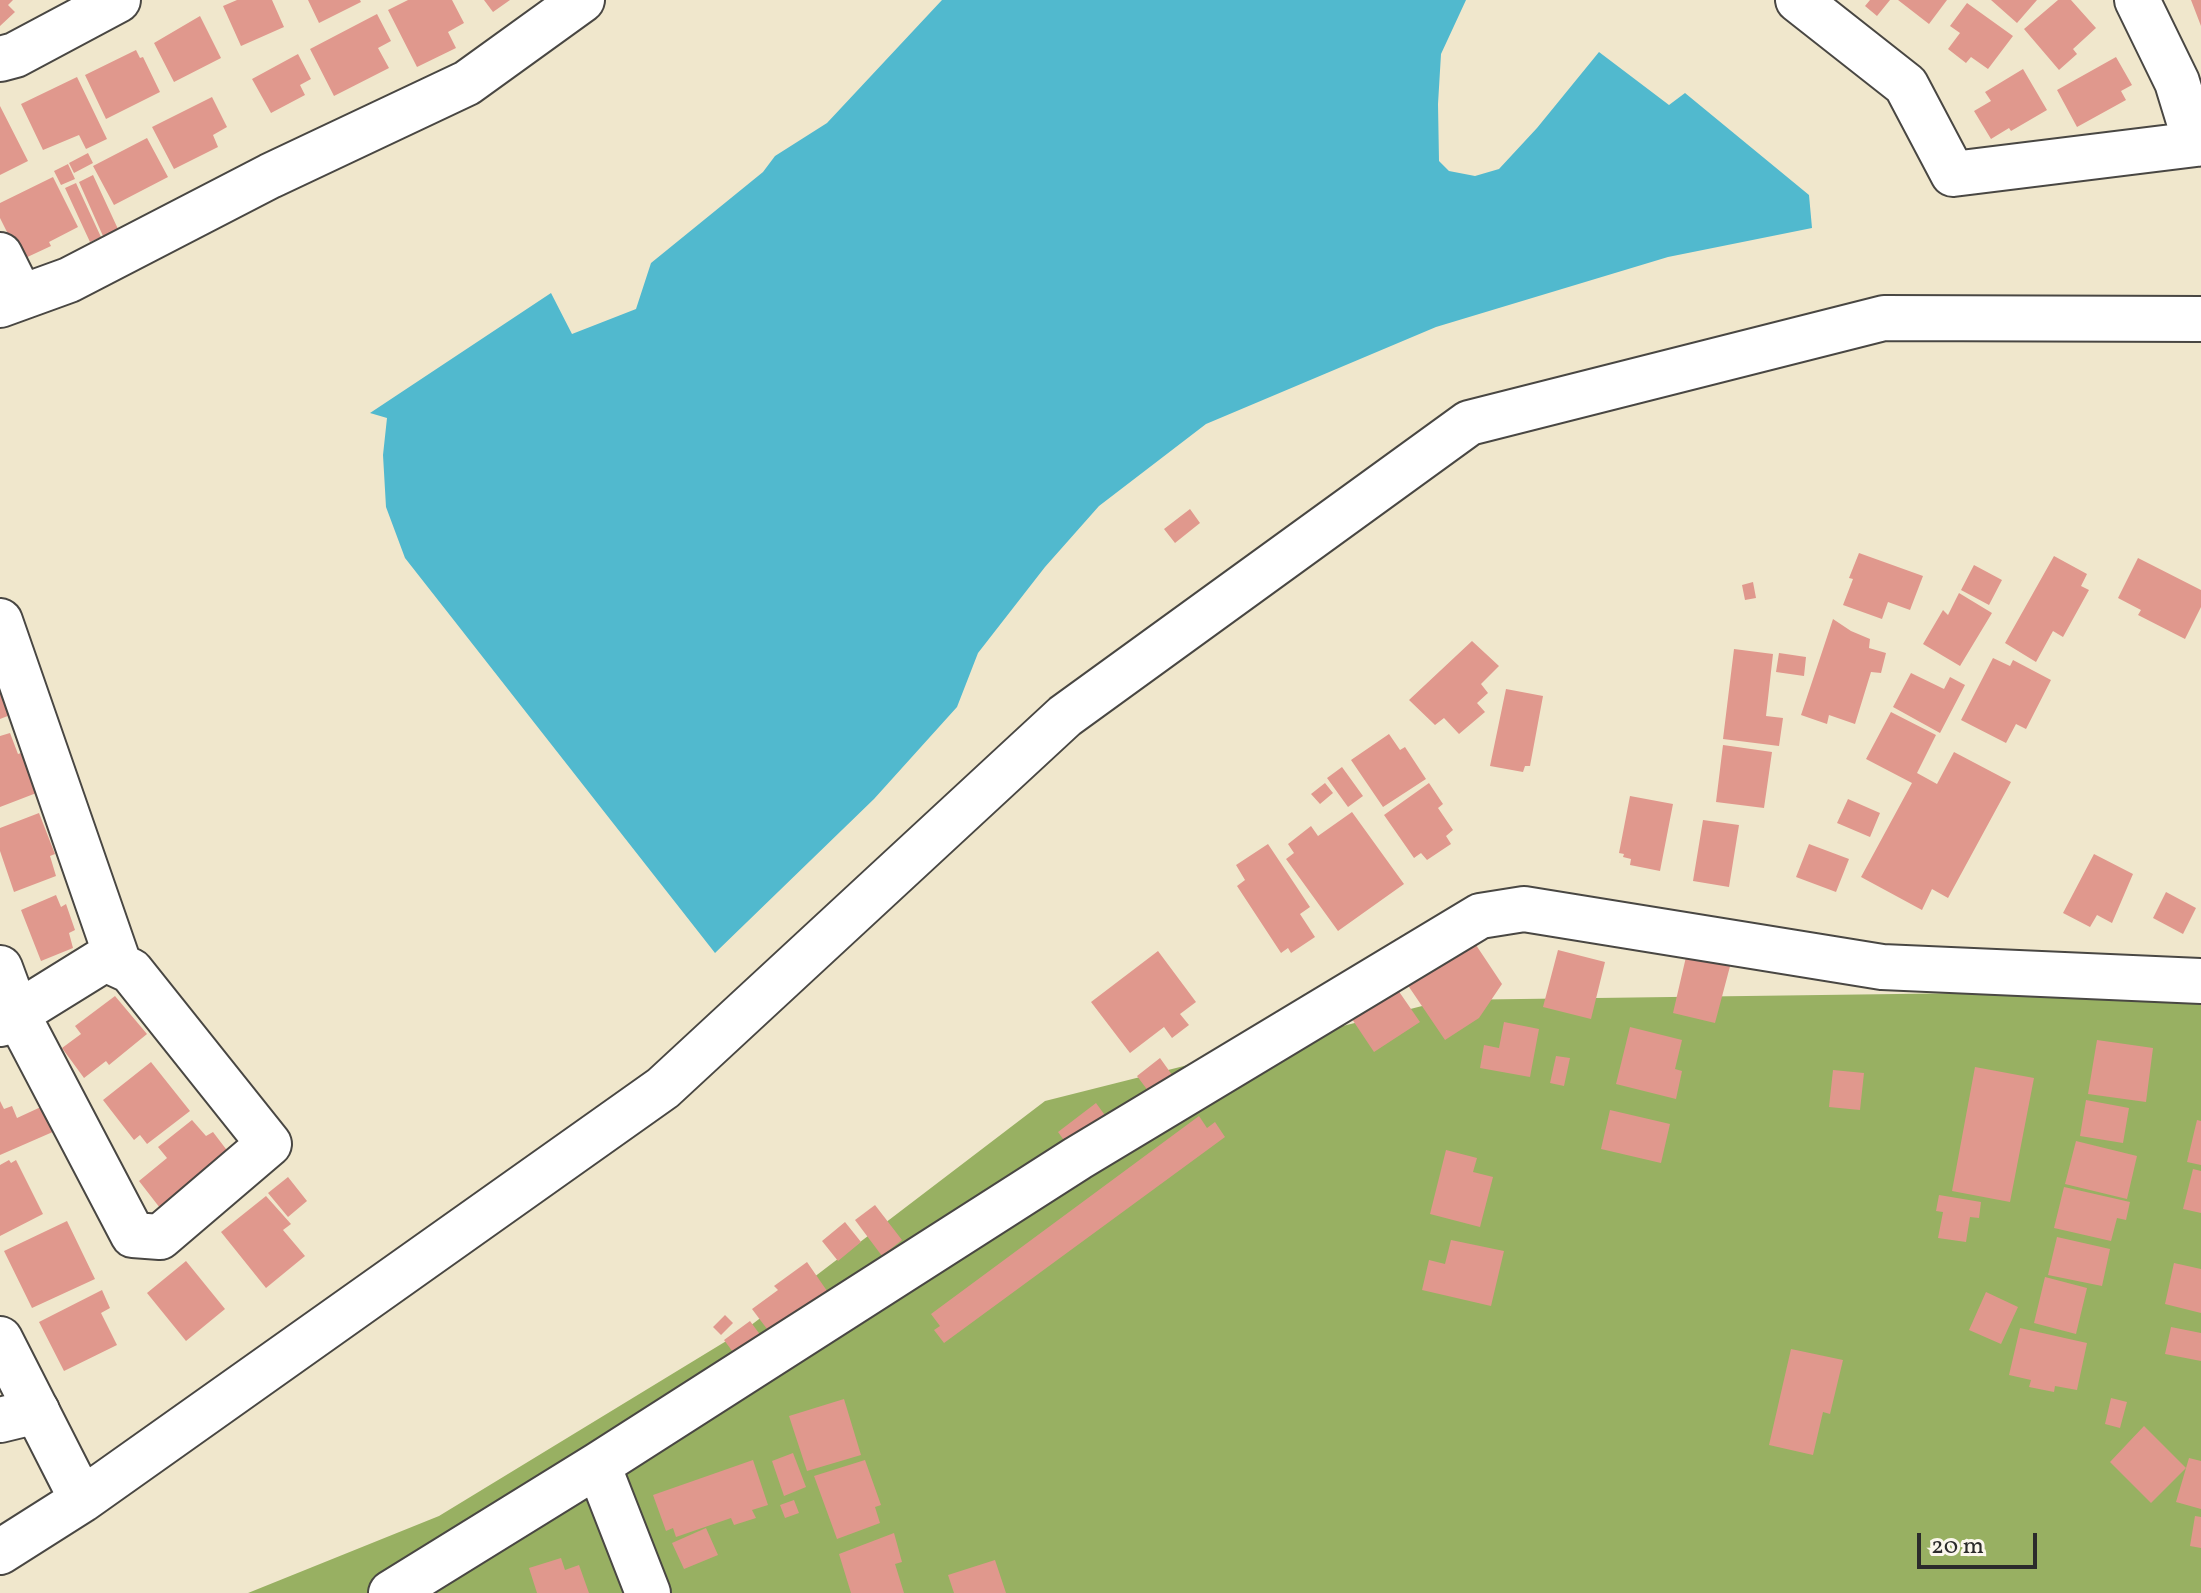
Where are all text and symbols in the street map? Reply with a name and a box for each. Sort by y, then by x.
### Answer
scale bar [1921,1517,2041,1567]
text: 20 m [1931,1530,1984,1564]

